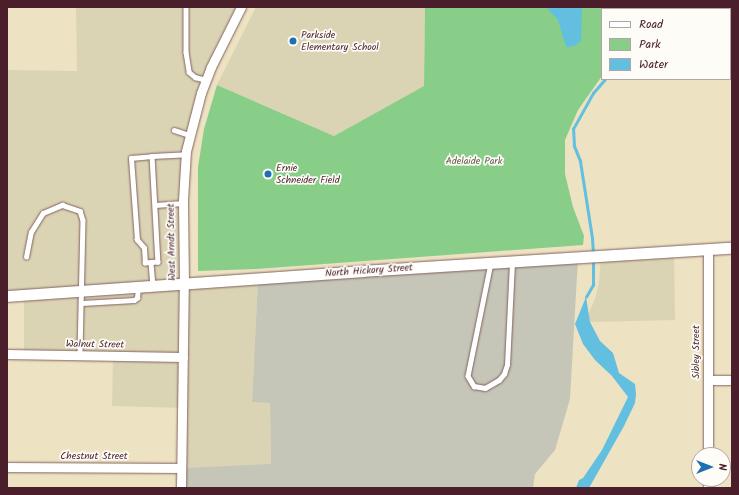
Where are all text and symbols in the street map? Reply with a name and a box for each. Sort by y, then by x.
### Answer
legend [601,8,731,80]
text: Road [639,15,663,34]
place label: Parkside Elementary School [301,29,379,52]
text: Park [639,35,661,54]
marker: Parkside Elementary School [288,36,298,46]
text: Water [639,55,668,74]
park label: Adelaide Park [446,156,502,168]
place label: Ernie Schneider Field [276,162,340,186]
marker: Ernie Schneider Field [263,169,273,179]
street label: West Arndt Street [165,203,179,281]
street label: North Hickory Street [325,262,413,280]
street label: Sibley Street [691,325,703,379]
street label: Walnut Street [66,338,124,352]
north arrow [691,447,731,487]
street label: Chestnut Street [60,451,128,463]
text: N [713,464,731,470]

